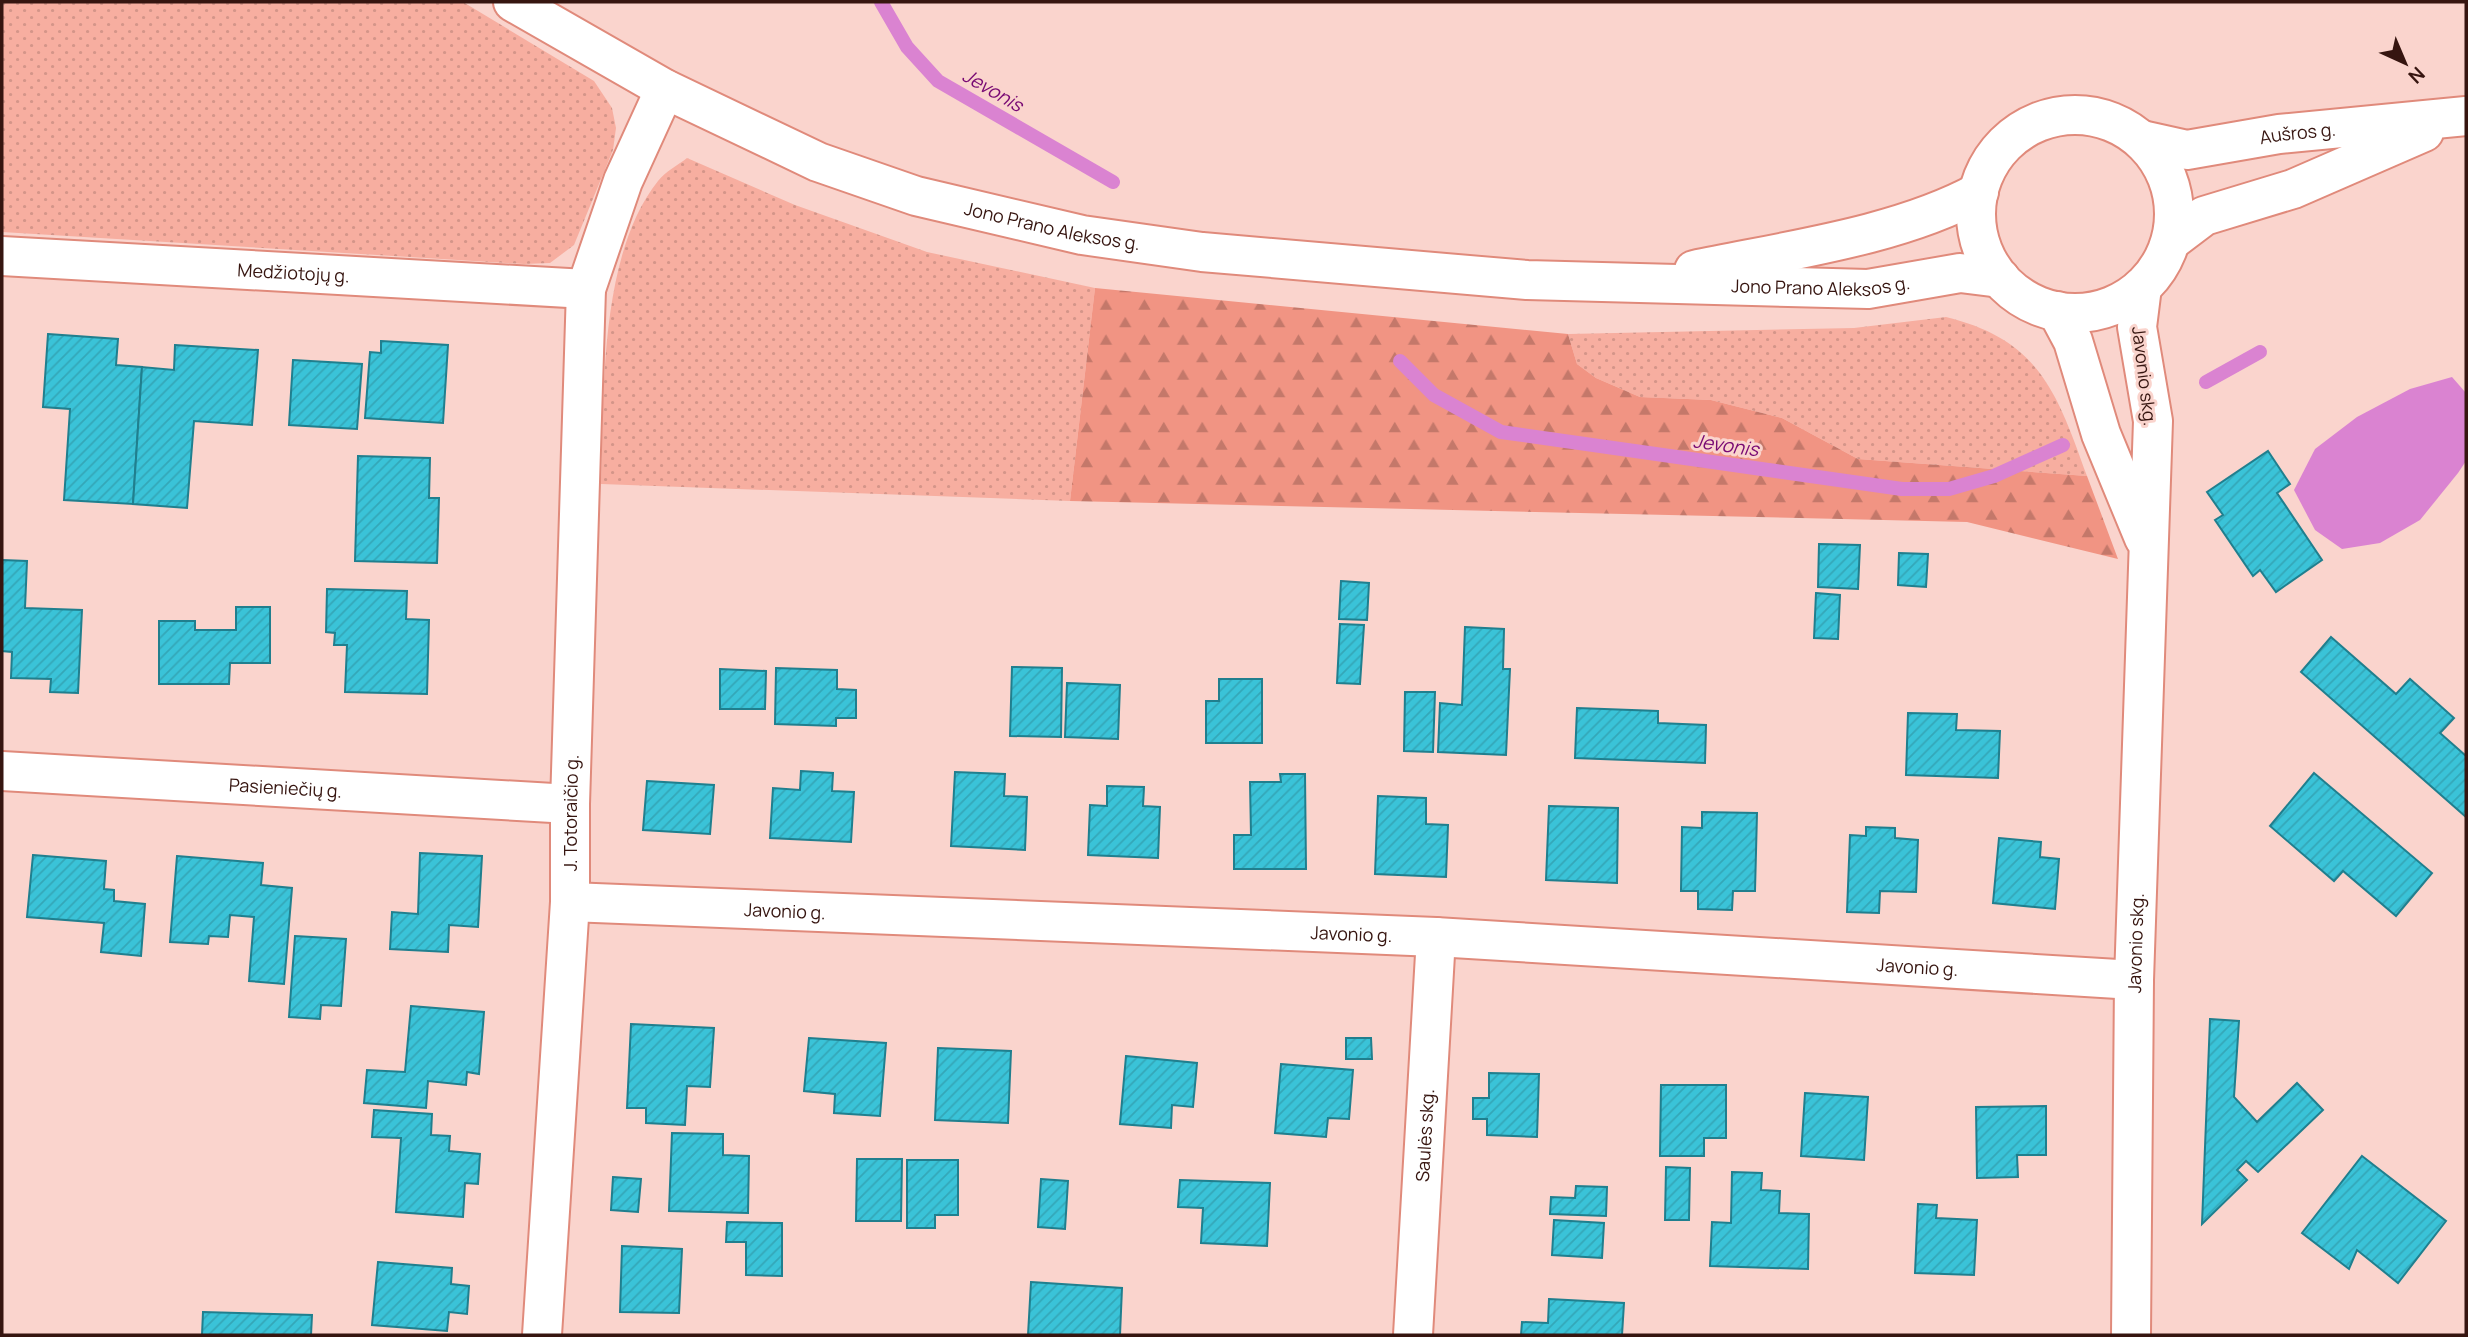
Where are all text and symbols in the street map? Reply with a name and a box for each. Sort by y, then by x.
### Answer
north arrow [2370,28,2440,98]
text: N [2403,61,2431,89]
water label: Jevonis [958,62,1030,119]
street label: Aušros g. [2257,117,2337,149]
street label: Jono Prano Aleksos g. [962,196,1142,255]
street label: Medžiotojų g. [237,257,350,288]
street label: Jono Prano Aleksos g. [1731,270,1912,301]
street label: Javonio skg. [2127,325,2163,427]
water label: Jevonis [1692,428,1762,463]
street label: J. Totoraičio g. [558,754,584,871]
street label: Pasieniečių g. [228,772,343,803]
street label: Javonio skg. [2122,893,2149,993]
street label: Javonio g. [743,897,826,924]
street label: Javonio g. [1310,920,1393,947]
street label: Javonio g. [1876,952,1959,981]
street label: Saulės skg. [1410,1088,1439,1183]

